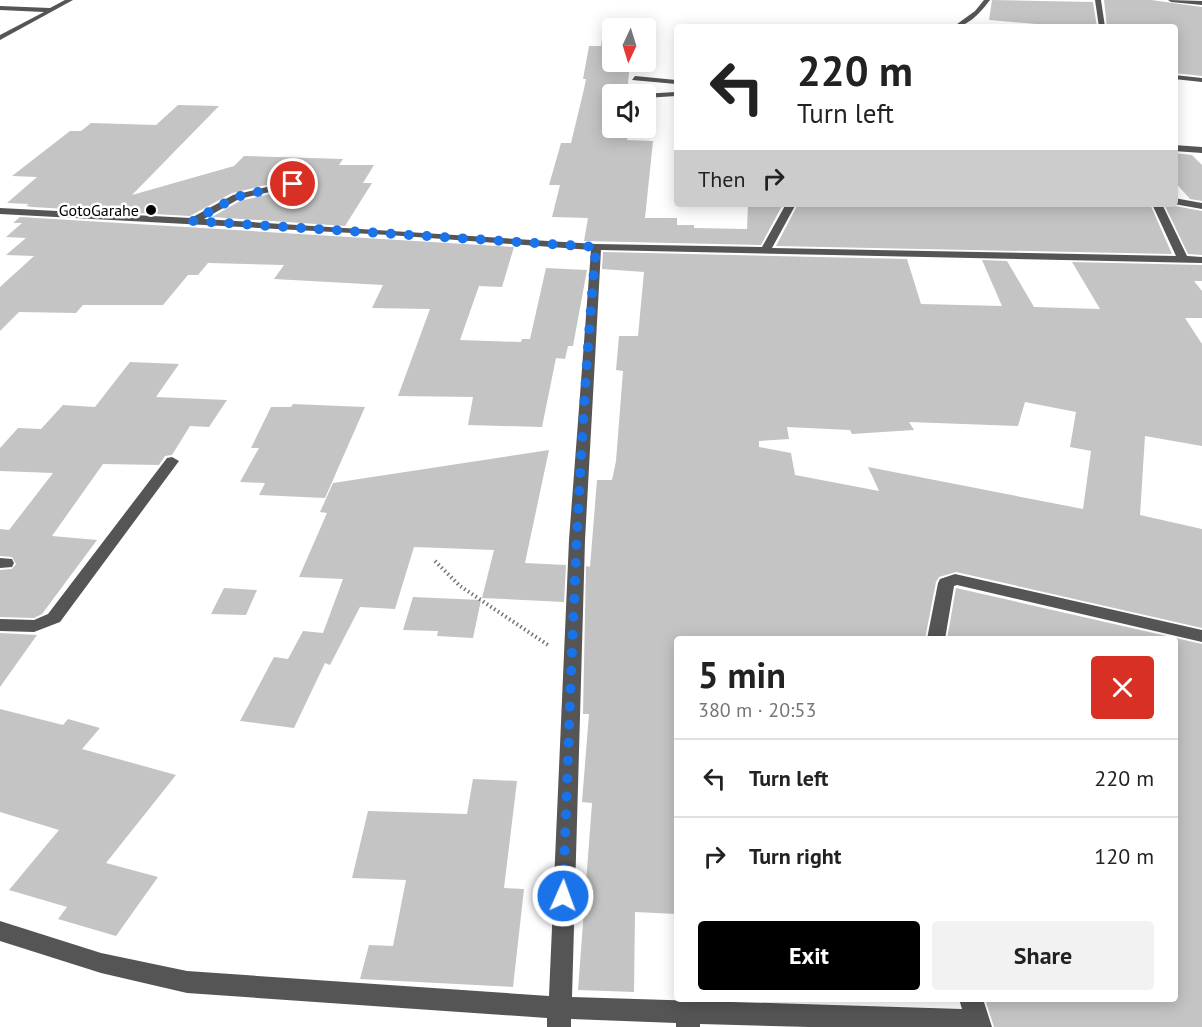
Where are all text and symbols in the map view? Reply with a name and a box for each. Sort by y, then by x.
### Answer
north arrow [602,18,656,72]
map controls [602,18,656,138]
text: 220 m [797,43,913,98]
icon: left [698,48,776,126]
button: sound [602,84,656,138]
text: Turn left [797,96,894,130]
pin [267,158,318,209]
icon: right [757,162,790,195]
text: Then [698,165,745,193]
icon: arrive [276,167,309,200]
place label: GotoGarahe [59,200,139,220]
marker: GotoGarahe [144,203,158,217]
text: 5 min [698,651,786,698]
button: close [1091,656,1154,719]
text: 380 m · 20:53 [698,697,816,723]
icon: left [698,762,731,795]
text: Turn left [749,764,829,792]
text: 220 m [1094,764,1154,792]
icon: right [698,840,731,873]
text: Turn right [749,842,841,870]
text: 120 m [1094,842,1154,870]
position arrow [531,864,595,928]
button: Exit [698,921,920,990]
button: Share [932,921,1154,990]

